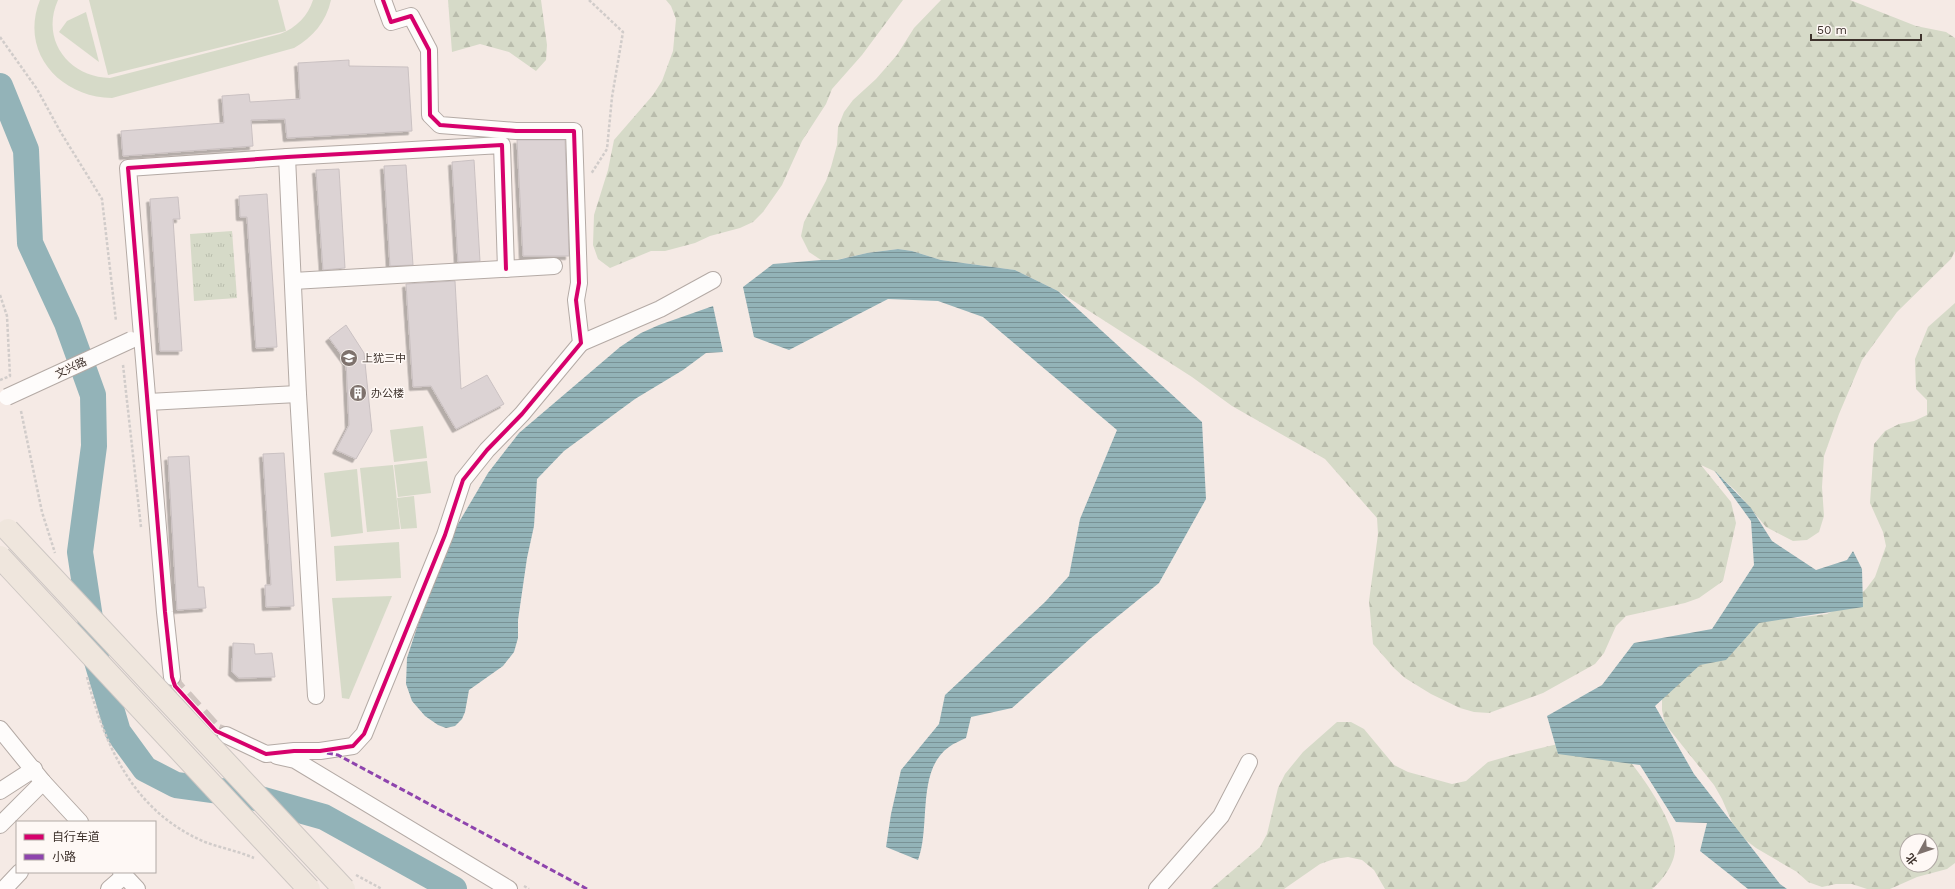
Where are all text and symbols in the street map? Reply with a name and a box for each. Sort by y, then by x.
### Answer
scale bar [1811,16,1921,42]
text: 50 m [1817,23,1847,37]
school or university icon: 上犹三中 [339,348,359,368]
place label: 上犹三中 [362,352,406,365]
street label: 文兴路 [53,355,89,381]
building icon: 办公楼 [348,383,368,403]
place label: 办公楼 [371,387,404,400]
legend [16,821,156,873]
text: 自行车道 [52,830,100,844]
north arrow [1899,833,1939,873]
text: 小路 [52,850,76,864]
text: 北 [1903,851,1920,867]

